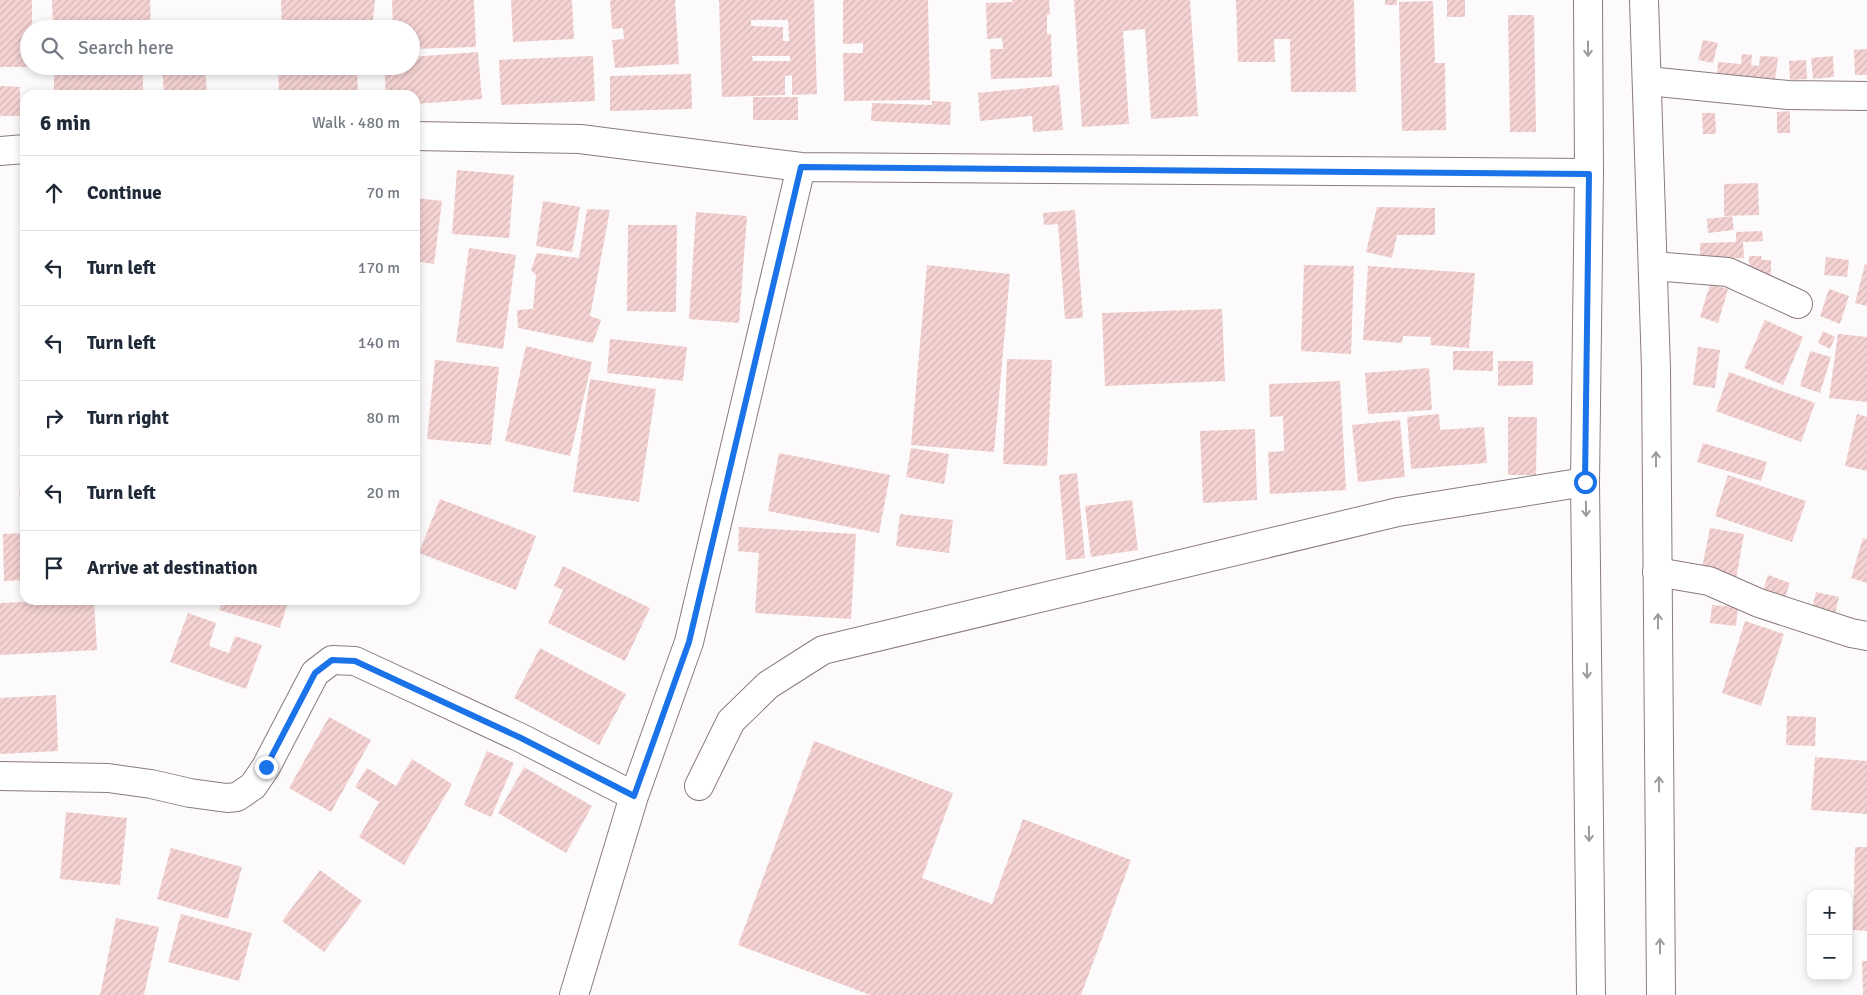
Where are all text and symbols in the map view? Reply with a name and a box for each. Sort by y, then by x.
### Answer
search box [20,20,420,75]
icon: search [38,34,66,62]
text: Search here [78,36,174,60]
one-way arrow [1583,40,1593,56]
text: 6 min [40,110,91,136]
text: Walk · 480 m [312,113,400,133]
icon: ahead [40,179,68,207]
text: Continue [87,181,162,205]
text: 70 m [366,183,400,203]
icon: left [40,254,68,282]
text: Turn left [87,256,156,280]
text: 170 m [358,258,400,278]
icon: left [40,329,68,357]
text: Turn left [87,331,156,355]
text: 140 m [358,333,400,353]
icon: right [40,404,68,432]
text: Turn right [87,406,169,430]
text: 80 m [366,408,400,428]
one-way arrow [1652,451,1661,467]
route start [1574,471,1597,494]
icon: left [40,479,68,507]
text: Turn left [87,481,156,505]
text: 20 m [366,483,400,503]
one-way arrow [1581,500,1590,516]
icon: arrive [40,554,68,582]
text: Arrive at destination [87,556,258,580]
one-way arrow [1653,614,1662,630]
one-way arrow [1582,662,1592,679]
route end [255,756,278,779]
one-way arrow [1654,776,1664,792]
one-way arrow [1584,825,1594,841]
map controls [1807,890,1852,980]
button: + [1807,890,1852,935]
button: − [1807,935,1852,980]
one-way arrow [1655,939,1665,955]

